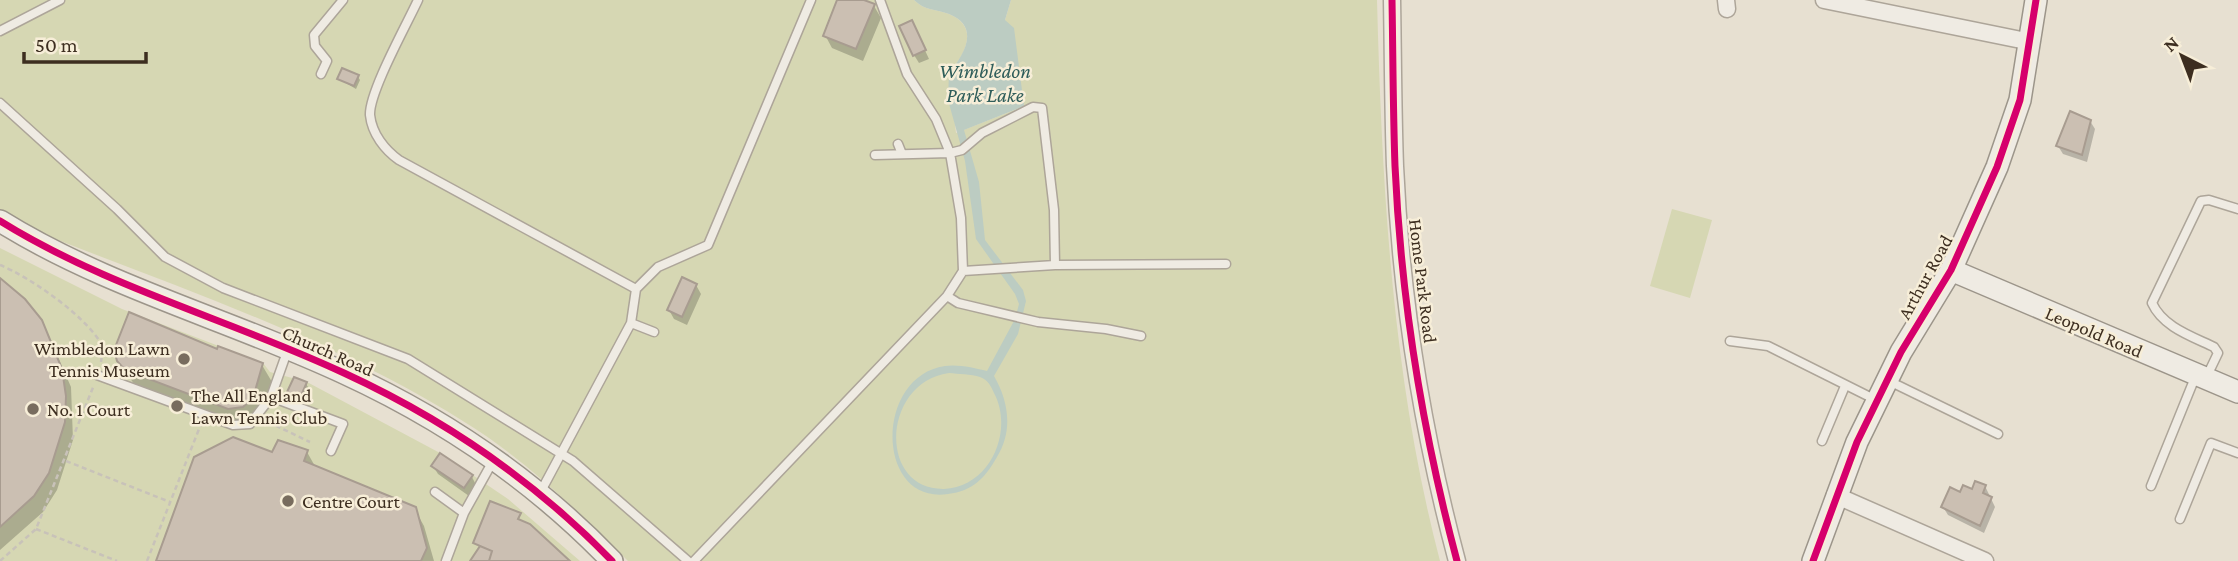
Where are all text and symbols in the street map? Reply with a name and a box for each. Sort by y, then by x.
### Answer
scale bar [24,21,147,65]
north arrow [2147,21,2217,91]
text: N [2159,32,2183,56]
text: 50 m [35,33,78,57]
water label: Wimbledon Park Lake [939,59,1031,107]
street label: Home Park Road [1405,218,1441,344]
street label: Arthur Road [1893,231,1957,323]
street label: Leopold Road [2042,302,2146,362]
street label: Church Road [279,321,377,381]
place label: Wimbledon Lawn Tennis Museum [34,338,170,381]
marker: Wimbledon Lawn Tennis Museum [176,351,192,367]
place label: The All England Lawn Tennis Club [191,385,328,428]
marker: The All England Lawn Tennis Club [169,398,185,414]
place label: No. 1 Court [47,399,131,420]
marker: No. 1 Court [25,401,41,417]
place label: Centre Court [302,491,401,512]
marker: Centre Court [280,493,296,509]

